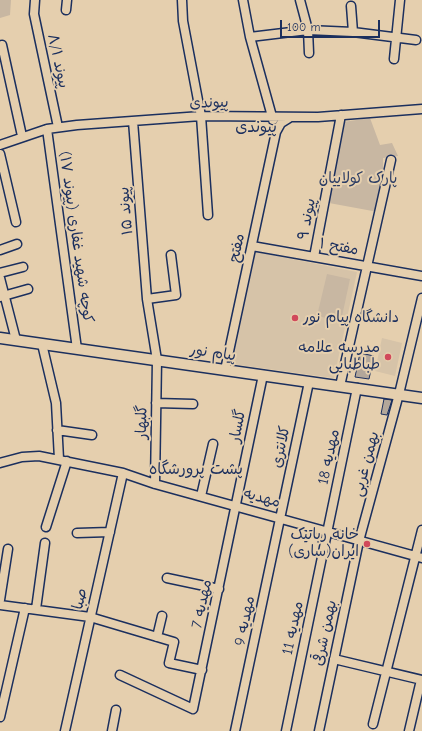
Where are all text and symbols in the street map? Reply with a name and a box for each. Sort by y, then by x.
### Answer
scale bar [282,12,382,38]
text: 100 m [287,20,320,34]
street label: پیوند ۸/۱ [43,32,73,90]
street label: پیوندی [189,94,229,112]
district label: پیوندی [235,117,277,137]
street label: کوچه شهید غفاری (پیوند ۱۷) [55,150,97,324]
park label: پارک کولاییان [319,170,397,188]
street label: پیوند ۱۵ [115,186,137,236]
street label: پیوند ۹ [294,197,320,241]
street label: مفتح [225,232,249,264]
street label: مفتح ۱ [318,235,360,259]
place label: دانشگاه پیام نور [303,309,399,327]
marker: دانشگاه پیام نور [290,313,300,323]
place label: مدرسه علامه طباطبایی [299,339,380,374]
street label: پیام نور [189,341,237,365]
marker: مدرسه علامه طباطبایی [383,352,393,362]
street label: گلبهار [133,405,151,439]
street label: گلسار [226,408,250,444]
street label: کلانتری [268,424,294,470]
street label: مهدیه 18 [314,428,344,486]
street label: بهمن غربی [349,429,383,499]
district label: پشت پرورشگاه [149,459,243,479]
street label: مهدیه [242,484,282,512]
place label: خانه رباتیک ایران(ساری) [288,526,359,561]
marker: خانه رباتیک ایران(ساری) [362,539,372,549]
street label: مهدیه 7 [188,578,216,630]
street label: صبا [69,587,91,611]
street label: مهدیه 9 [231,595,259,647]
street label: بهمن شرقی [309,598,341,668]
street label: مهدیه 11 [279,600,307,656]

